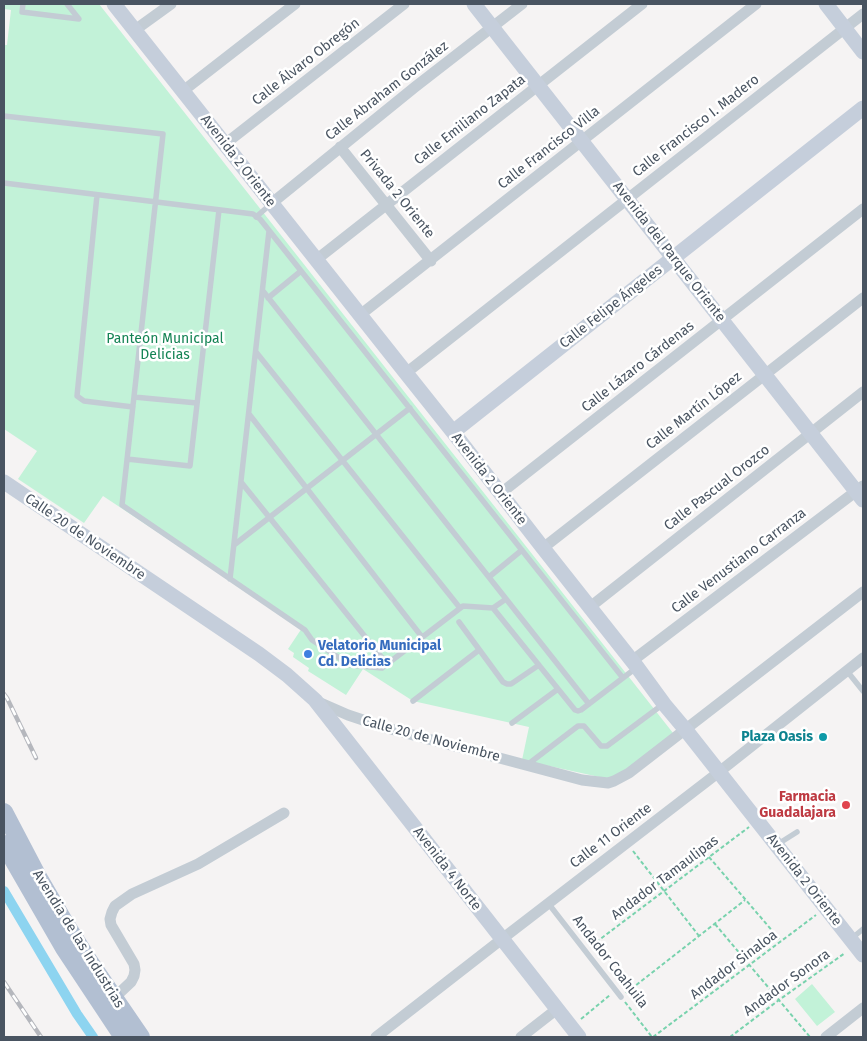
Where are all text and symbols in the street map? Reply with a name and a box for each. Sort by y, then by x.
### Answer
street label: Calle Álvaro Obregón [249,15,363,109]
street label: Calle Abraham González [322,38,452,144]
street label: Calle Emiliano Zapata [411,71,529,169]
street label: Calle Francisco I. Madero [629,71,763,181]
street label: Calle Francisco Villa [495,103,603,193]
street label: Avenida 2 Oriente [197,112,279,210]
street label: Privada 2 Oriente [356,146,438,242]
street label: Avenida del Parque Oriente [609,179,729,325]
street label: Calle Felipe Ángeles [556,262,666,352]
street label: Calle Lázaro Cárdenas [578,318,698,416]
park label: Panteón Municipal Delicias [106,331,224,364]
street label: Calle Martín López [643,369,745,453]
street label: Avenida 2 Oriente [448,430,530,528]
street label: Calle Pascual Orozco [661,442,773,534]
street label: Calle 20 de Noviembre [21,490,149,584]
street label: Calle Venustiano Carranza [668,505,810,617]
place label: Velatorio Municipal Cd. Delicias [318,638,441,670]
marker: Velatorio Municipal Cd. Delicias [302,648,314,660]
street label: Calle 20 de Noviembre [360,713,502,765]
place label: Plaza Oasis [741,729,813,745]
marker: Plaza Oasis [817,731,829,743]
place label: Farmacia Guadalajara [759,789,836,822]
marker: Farmacia Guadalajara [840,799,852,811]
street label: Calle 11 Oriente [567,800,655,872]
street label: Avenida 4 Norte [409,824,485,914]
street label: Avenida 2 Oriente [763,831,845,929]
street label: Andador Tamaulipas [608,832,722,924]
street label: Avendia de las Industrias [29,867,127,1011]
street label: Andador Coahuila [569,912,651,1012]
street label: Andador Sinaloa [687,927,781,1003]
street label: Andador Sonora [741,946,833,1020]

